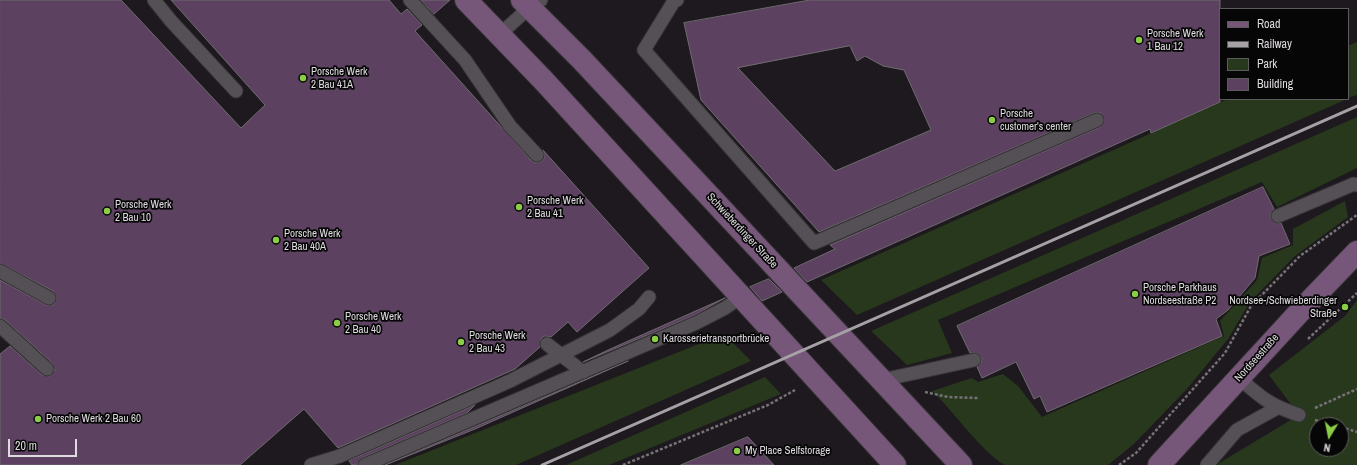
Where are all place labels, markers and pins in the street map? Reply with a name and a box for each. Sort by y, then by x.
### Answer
place label: Porsche Werk 1 Bau 12 [1147,27,1203,53]
marker: Porsche Werk 1 Bau 12 [1134,35,1144,45]
place label: Porsche Werk 2 Bau 41A [311,65,367,91]
marker: Porsche Werk 2 Bau 41A [298,73,308,83]
place label: Porsche customer's center [1000,107,1071,133]
marker: Porsche customer's center [987,115,997,125]
place label: Porsche Werk 2 Bau 41 [527,194,583,220]
place label: Porsche Werk 2 Bau 10 [115,198,171,224]
marker: Porsche Werk 2 Bau 41 [514,202,524,212]
marker: Porsche Werk 2 Bau 10 [102,206,112,216]
place label: Porsche Werk 2 Bau 40A [284,227,340,253]
marker: Porsche Werk 2 Bau 40A [271,235,281,245]
place label: Porsche Parkhaus Nordseestraße P2 [1143,281,1217,307]
marker: Porsche Parkhaus Nordseestraße P2 [1130,289,1140,299]
place label: Nordsee-/Schwieberdinger Straße [1229,294,1337,320]
marker: Nordsee-/Schwieberdinger Straße [1340,302,1350,312]
place label: Porsche Werk 2 Bau 40 [345,310,401,336]
marker: Porsche Werk 2 Bau 40 [332,318,342,328]
place label: Porsche Werk 2 Bau 43 [469,329,525,355]
place label: Karosserietransportbrücke [663,332,769,346]
marker: Karosserietransportbrücke [650,334,660,344]
marker: Porsche Werk 2 Bau 43 [456,337,466,347]
place label: Porsche Werk 2 Bau 60 [46,412,141,426]
marker: Porsche Werk 2 Bau 60 [33,414,43,424]
place label: My Place Selfstorage [745,444,830,458]
marker: My Place Selfstorage [732,446,742,456]

